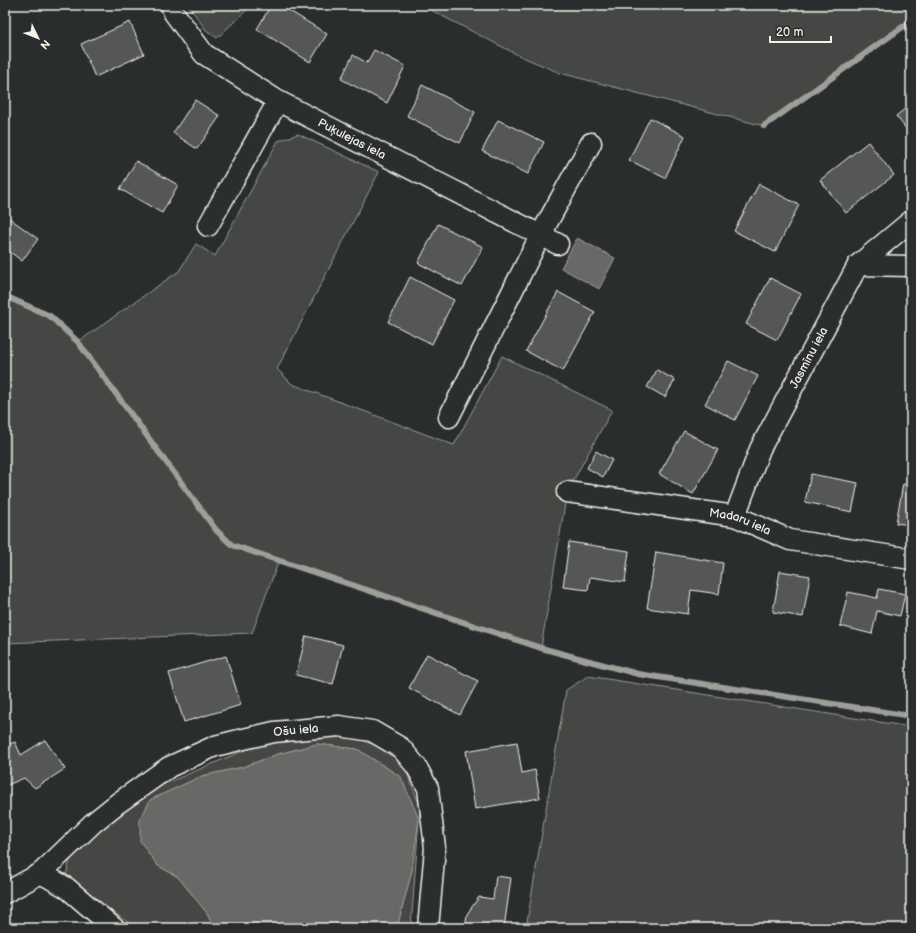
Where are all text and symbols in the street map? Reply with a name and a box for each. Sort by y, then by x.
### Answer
north arrow [18,18,58,58]
scale bar [770,18,831,44]
text: 20 m [776,25,803,40]
text: N [37,37,53,52]
street label: Puķulejas iela [315,115,389,162]
street label: Jasmīnu iela [786,324,831,391]
street label: Madaru iela [708,505,773,538]
street label: Ošu iela [273,720,319,740]

